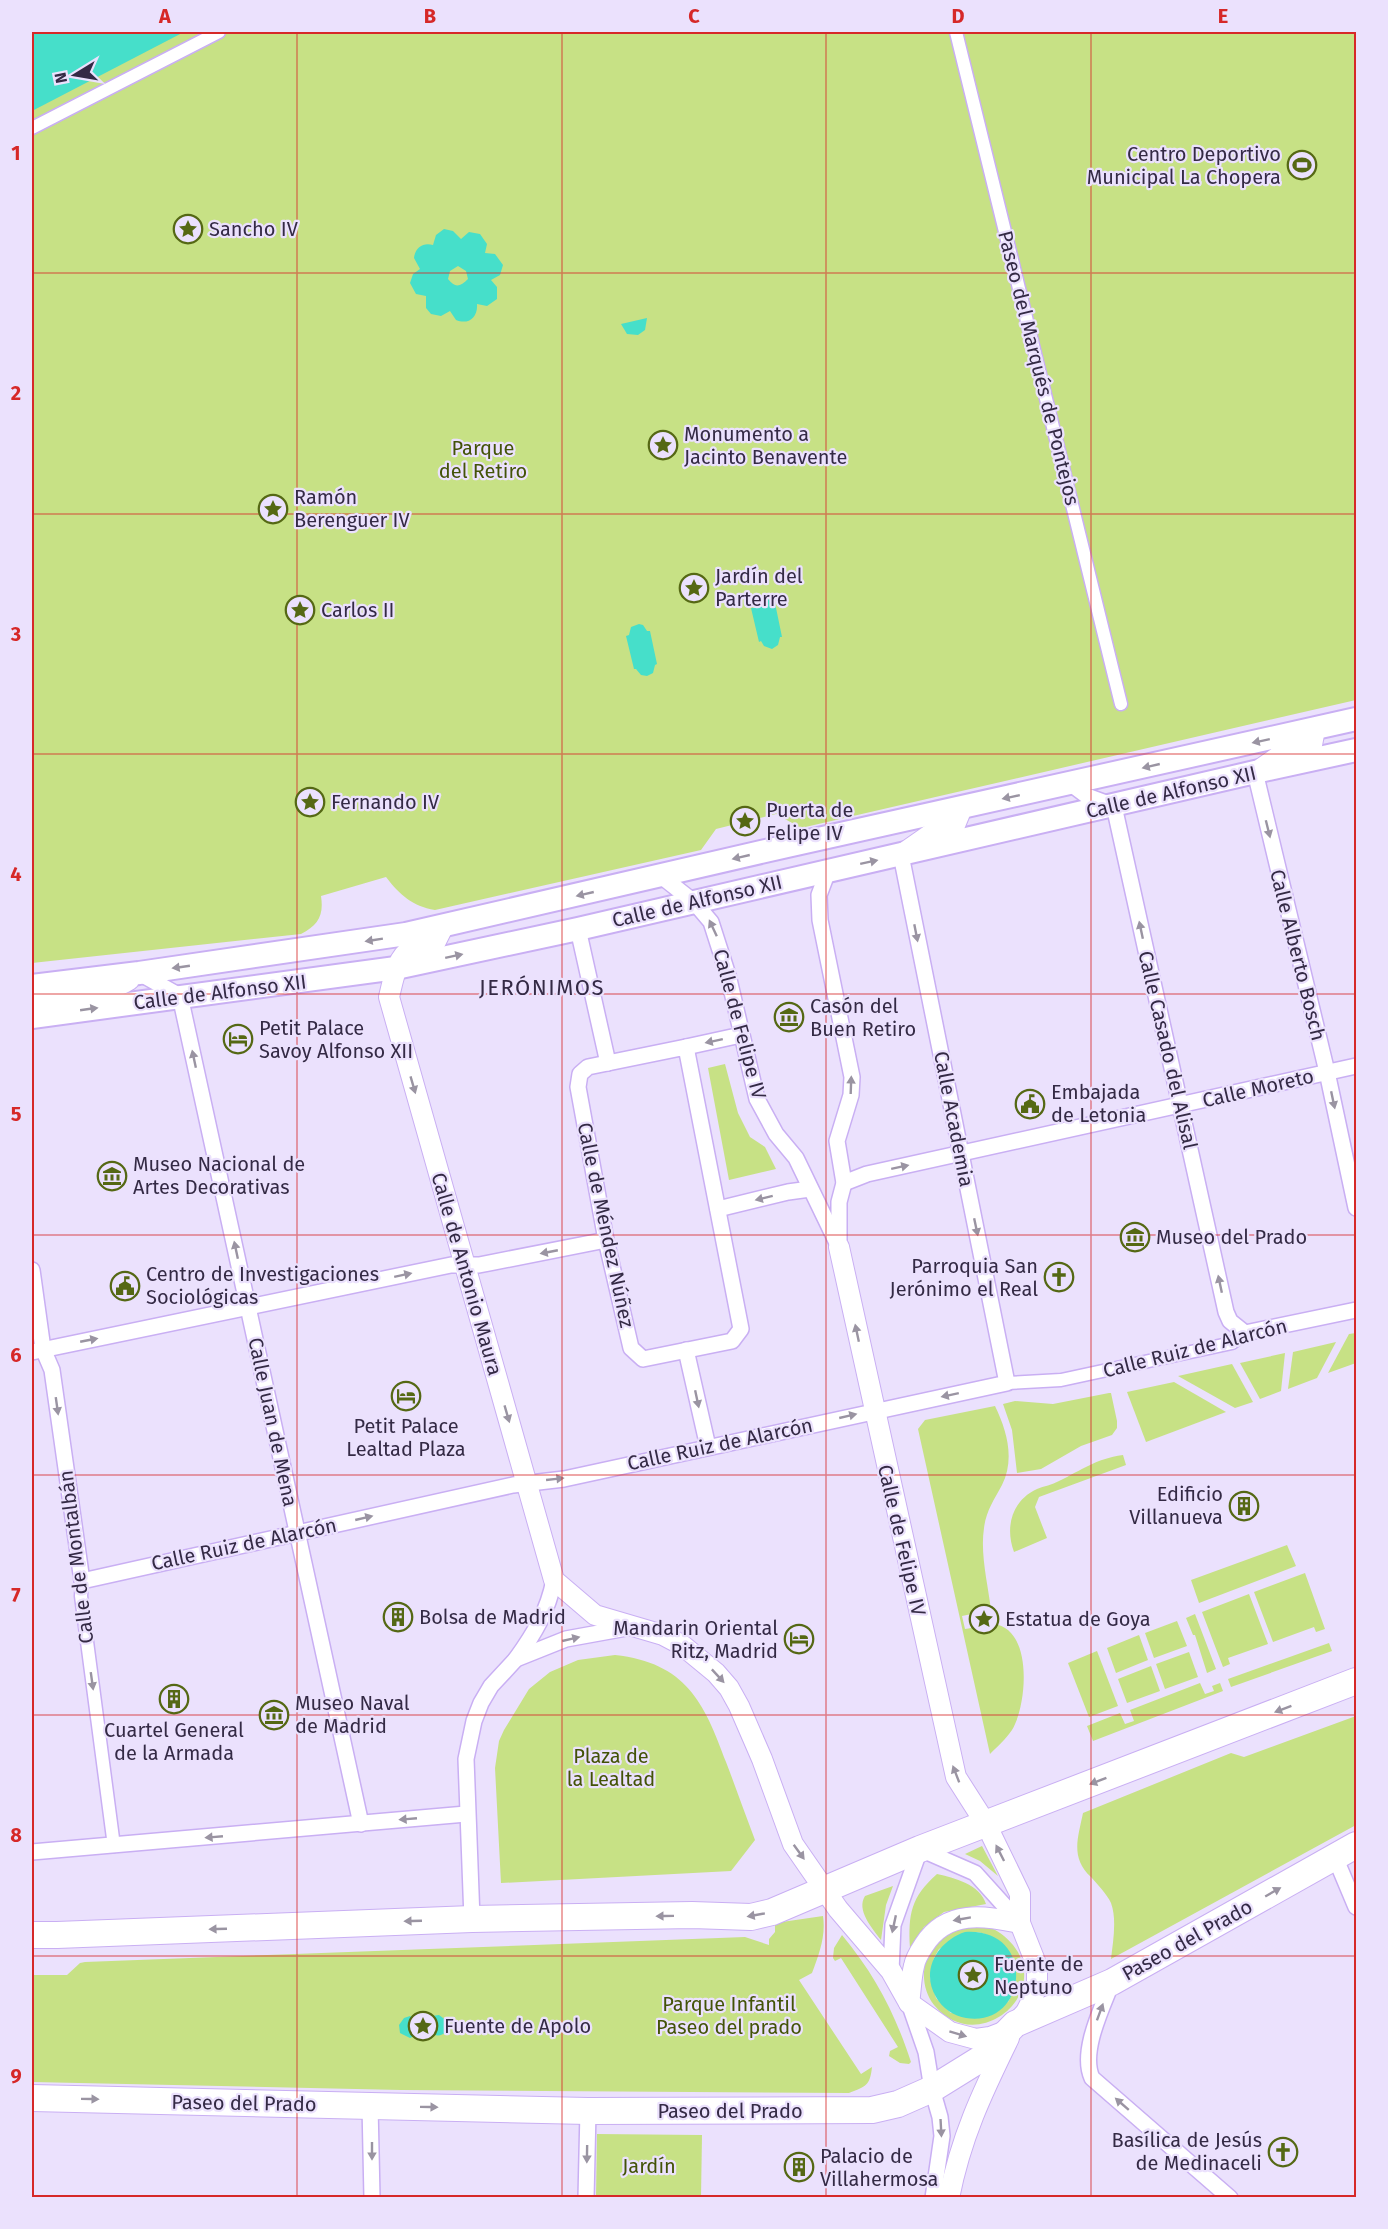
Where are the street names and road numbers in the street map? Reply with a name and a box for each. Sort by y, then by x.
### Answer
street label: Paseo del Marqués de Pontejos [993,228,1085,508]
street label: Calle de Alfonso XII [1084,761,1258,823]
street label: Calle Alberto Bosch [1265,867,1331,1043]
street label: Calle de Alfonso XII [610,870,784,932]
street label: Calle de Felipe IV [708,946,772,1102]
street label: Calle Casado del Alisal [1133,948,1203,1152]
street label: Calle de Alfonso XII [132,969,308,1015]
street label: Calle Academia [929,1049,979,1189]
street label: Calle Moreto [1200,1064,1316,1112]
street label: Calle de Méndez Núñez [573,1120,640,1330]
street label: Calle de Antonio Maura [427,1170,507,1378]
street label: Calle Ruiz de Alarcón [1100,1314,1290,1382]
street label: Calle Juan de Mena [243,1335,303,1509]
street label: Calle Ruiz de Alarcón [625,1413,815,1475]
street label: Calle de Felipe IV [873,1462,931,1618]
street label: Calle de Montalbán [53,1469,99,1645]
street label: Calle Ruiz de Alarcón [149,1513,339,1575]
street label: Paseo del Prado [1118,1894,1256,1986]
street label: Paseo del Prado [171,2090,317,2116]
street label: Paseo del Prado [657,2099,803,2123]

